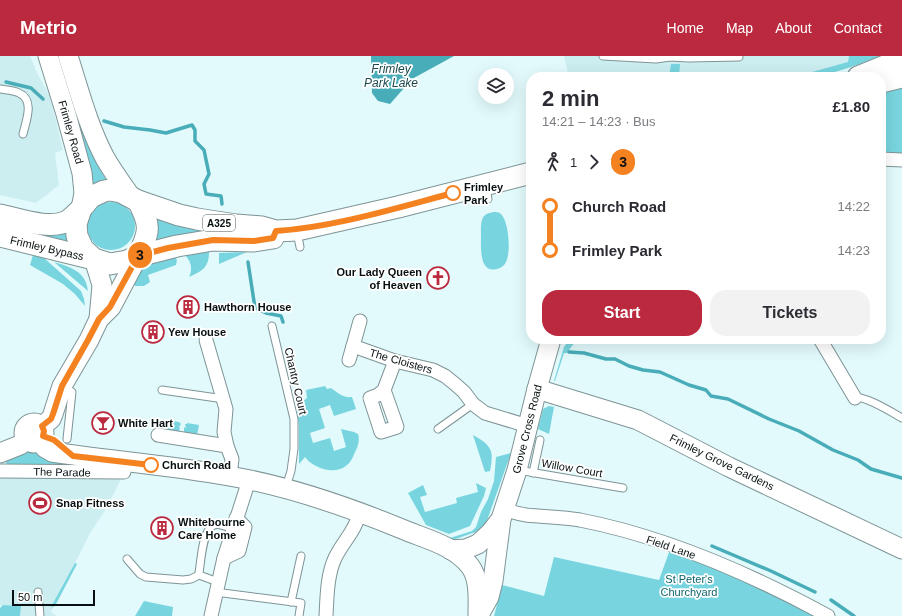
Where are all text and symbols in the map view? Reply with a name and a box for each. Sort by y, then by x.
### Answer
text: Metrio [20,17,77,38]
text: Home [667,20,704,36]
text: Map [726,20,753,36]
text: About [775,20,812,36]
text: Contact [834,20,882,36]
water label: Frimley Park Lake [364,62,418,90]
map controls [478,68,514,104]
button: layers [478,68,514,104]
text: 2 min [542,86,599,111]
text: £1.80 [832,98,870,115]
street label: Frimley Road [56,99,86,165]
text: 14:21 – 14:23 · Bus [542,114,655,129]
icon: walk [542,151,564,173]
icon: forward [583,151,605,173]
text: 3 [619,154,627,170]
text: 1 [570,155,577,170]
place label: Frimley Park [464,181,504,206]
marker: Frimley Park [445,185,461,201]
text: Church Road [572,198,666,215]
text: 14:22 [837,199,870,214]
road number: A325 [203,215,235,231]
street label: Frimley Bypass [9,234,85,262]
line badge: 3 [127,242,153,268]
text: Frimley Park [572,242,662,259]
text: 14:23 [837,243,870,258]
text: 3 [136,247,144,263]
church icon: Our Lady Queen of Heaven [425,265,451,291]
place label: Our Lady Queen of Heaven [336,266,422,291]
button: Start [542,290,702,336]
button: Tickets [710,290,870,336]
building icon: Hawthorn House [175,294,201,320]
place label: Hawthorn House [204,301,291,313]
building icon: Yew House [140,319,166,345]
place label: Yew House [168,326,226,338]
street label: Chantry Court [282,346,310,416]
street label: The Cloisters [368,346,434,376]
street label: Grove Cross Road [510,383,544,475]
bar icon: White Hart [90,410,116,436]
place label: White Hart [118,417,173,429]
street label: Frimley Grove Gardens [668,432,776,493]
marker: Church Road [143,457,159,473]
street label: Willow Court [541,457,603,479]
place label: Church Road [162,459,231,471]
street label: The Parade [33,465,91,479]
sports icon: Snap Fitness [27,490,53,516]
place label: Snap Fitness [56,497,124,509]
building icon: Whitebourne Care Home [149,515,175,541]
place label: Whitebourne Care Home [178,516,245,541]
street label: Field Lane [645,533,697,561]
park label: St Peter's Churchyard [661,573,717,598]
scale bar [12,588,95,607]
text: 50 m [18,591,42,603]

